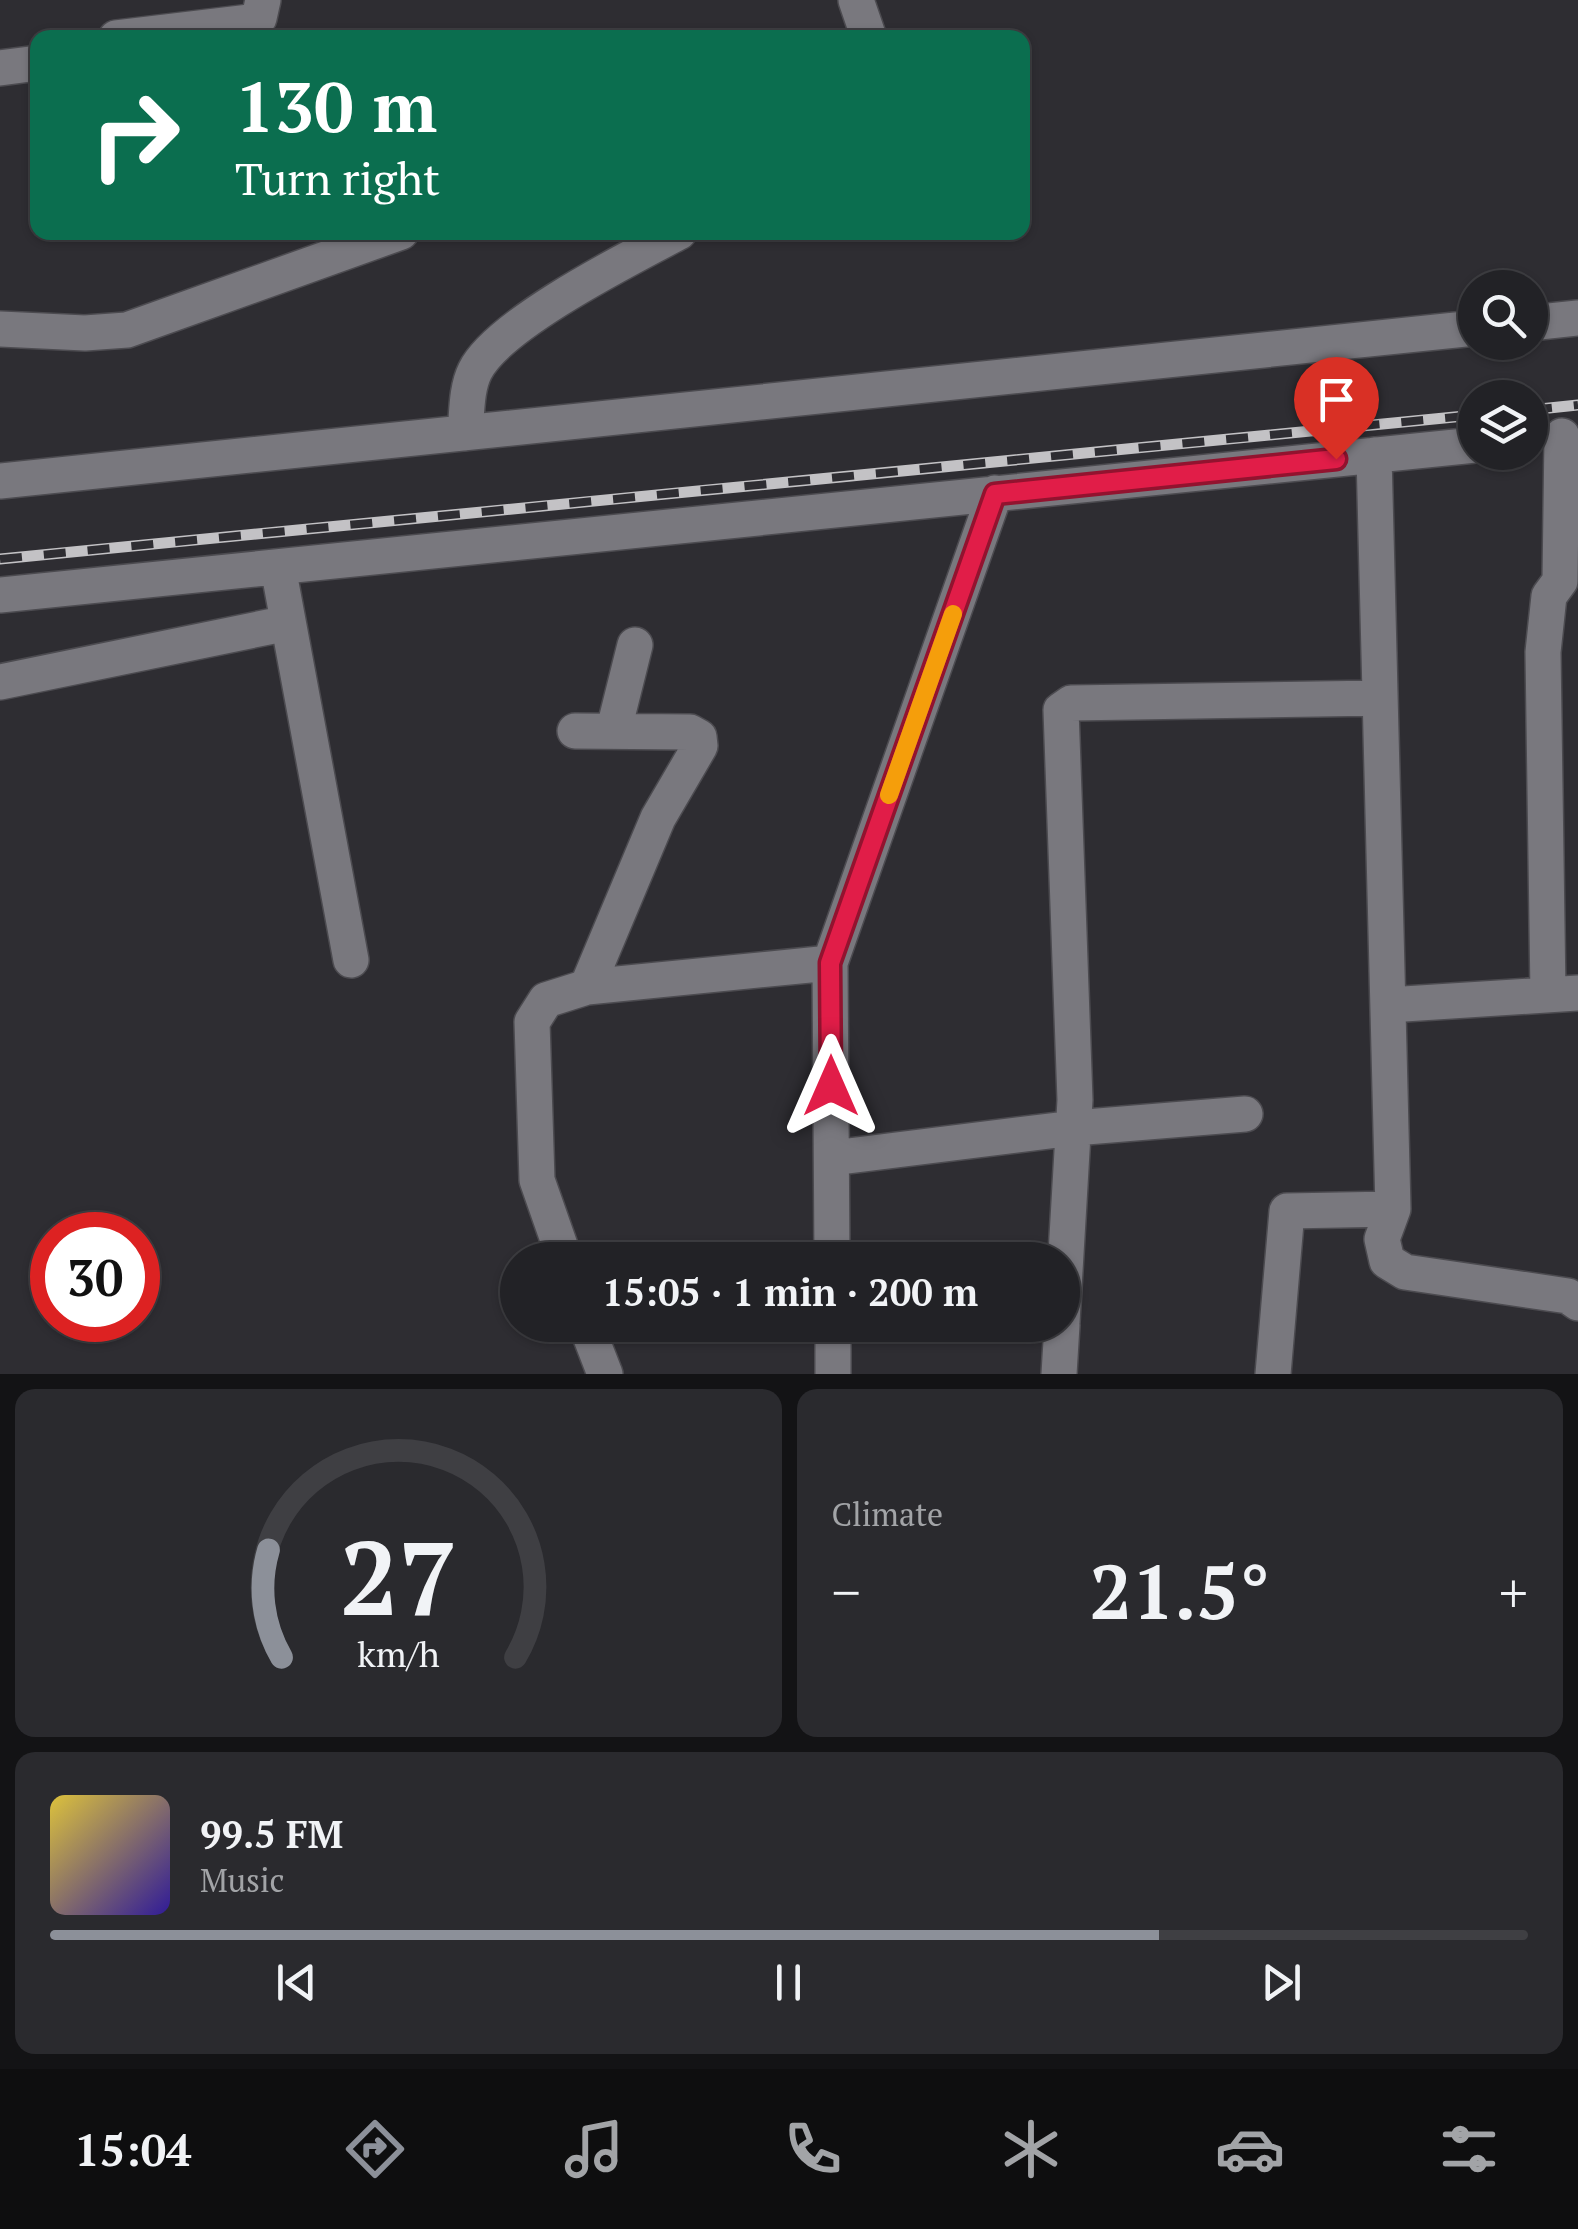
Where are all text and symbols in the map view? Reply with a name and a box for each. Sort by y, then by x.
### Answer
text: 130 m [235,59,437,152]
icon: right [70,70,200,200]
text: Turn right [235,148,440,208]
map controls [1458,270,1548,470]
button: search [1458,270,1548,360]
pin [1294,357,1379,460]
icon: arrive [1309,372,1364,427]
button: layers [1458,380,1548,470]
position arrow [779,1034,883,1138]
speed limit sign: 30 [30,1212,160,1342]
text: 15:05 · 1 min · 200 m [602,1267,978,1317]
text: Climate [832,1493,943,1535]
text: 27 [339,1507,457,1645]
text: 21.5° [1090,1541,1270,1640]
text: − [832,1555,861,1628]
text: + [1499,1555,1528,1628]
text: km/h [357,1630,440,1677]
text: 99.5 FM [200,1809,343,1859]
text: Music [200,1859,285,1901]
icon: previous [269,1955,324,2010]
icon: pause [761,1955,816,2010]
icon: next [1254,1955,1309,2010]
icon: directions [340,2114,410,2184]
icon: music [559,2114,629,2184]
icon: phone [778,2114,848,2184]
icon: climate [996,2114,1066,2184]
icon: car [1215,2114,1285,2184]
icon: filters [1434,2114,1504,2184]
text: 15:04 [74,2119,191,2179]

